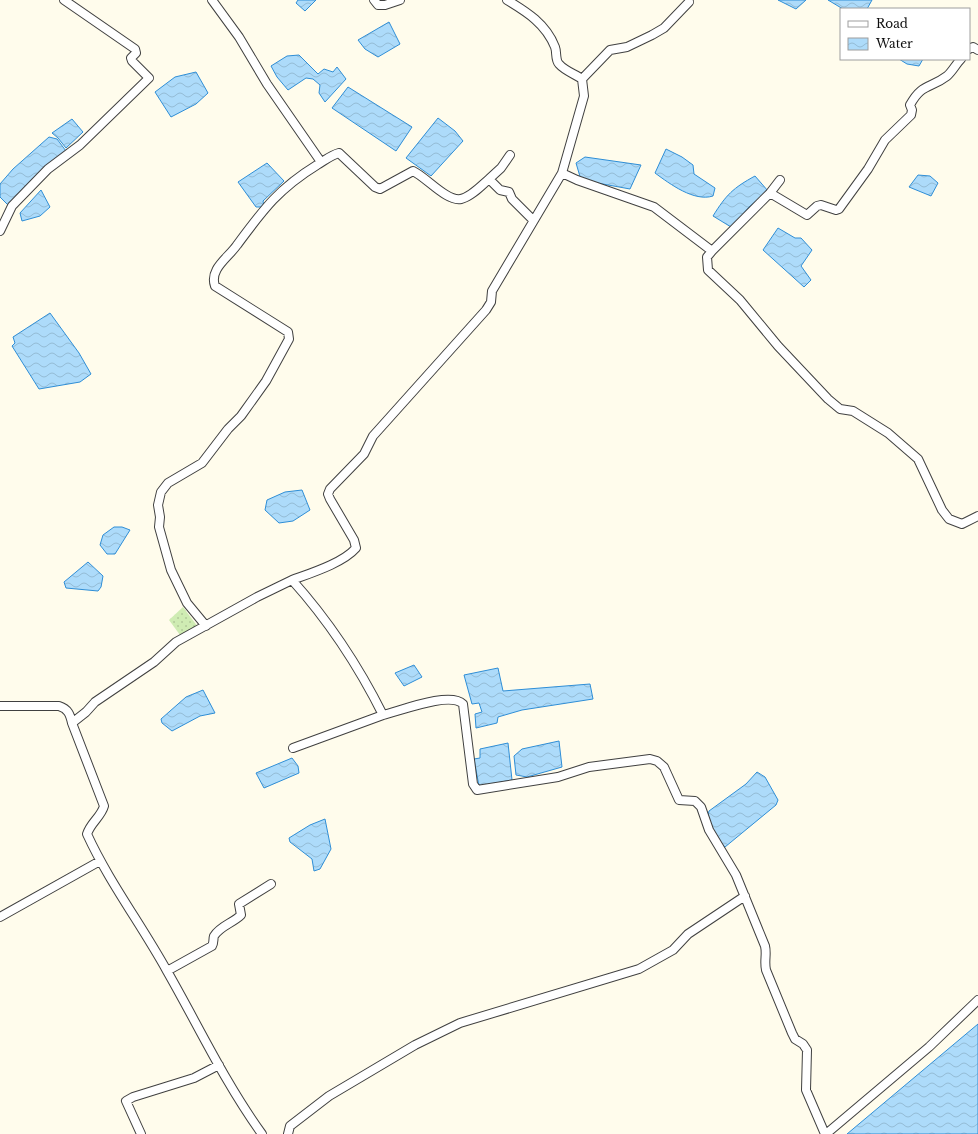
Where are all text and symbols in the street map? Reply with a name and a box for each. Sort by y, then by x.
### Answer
legend [840,8,970,60]
text: Road [876,16,908,31]
text: Water [875,36,913,51]

